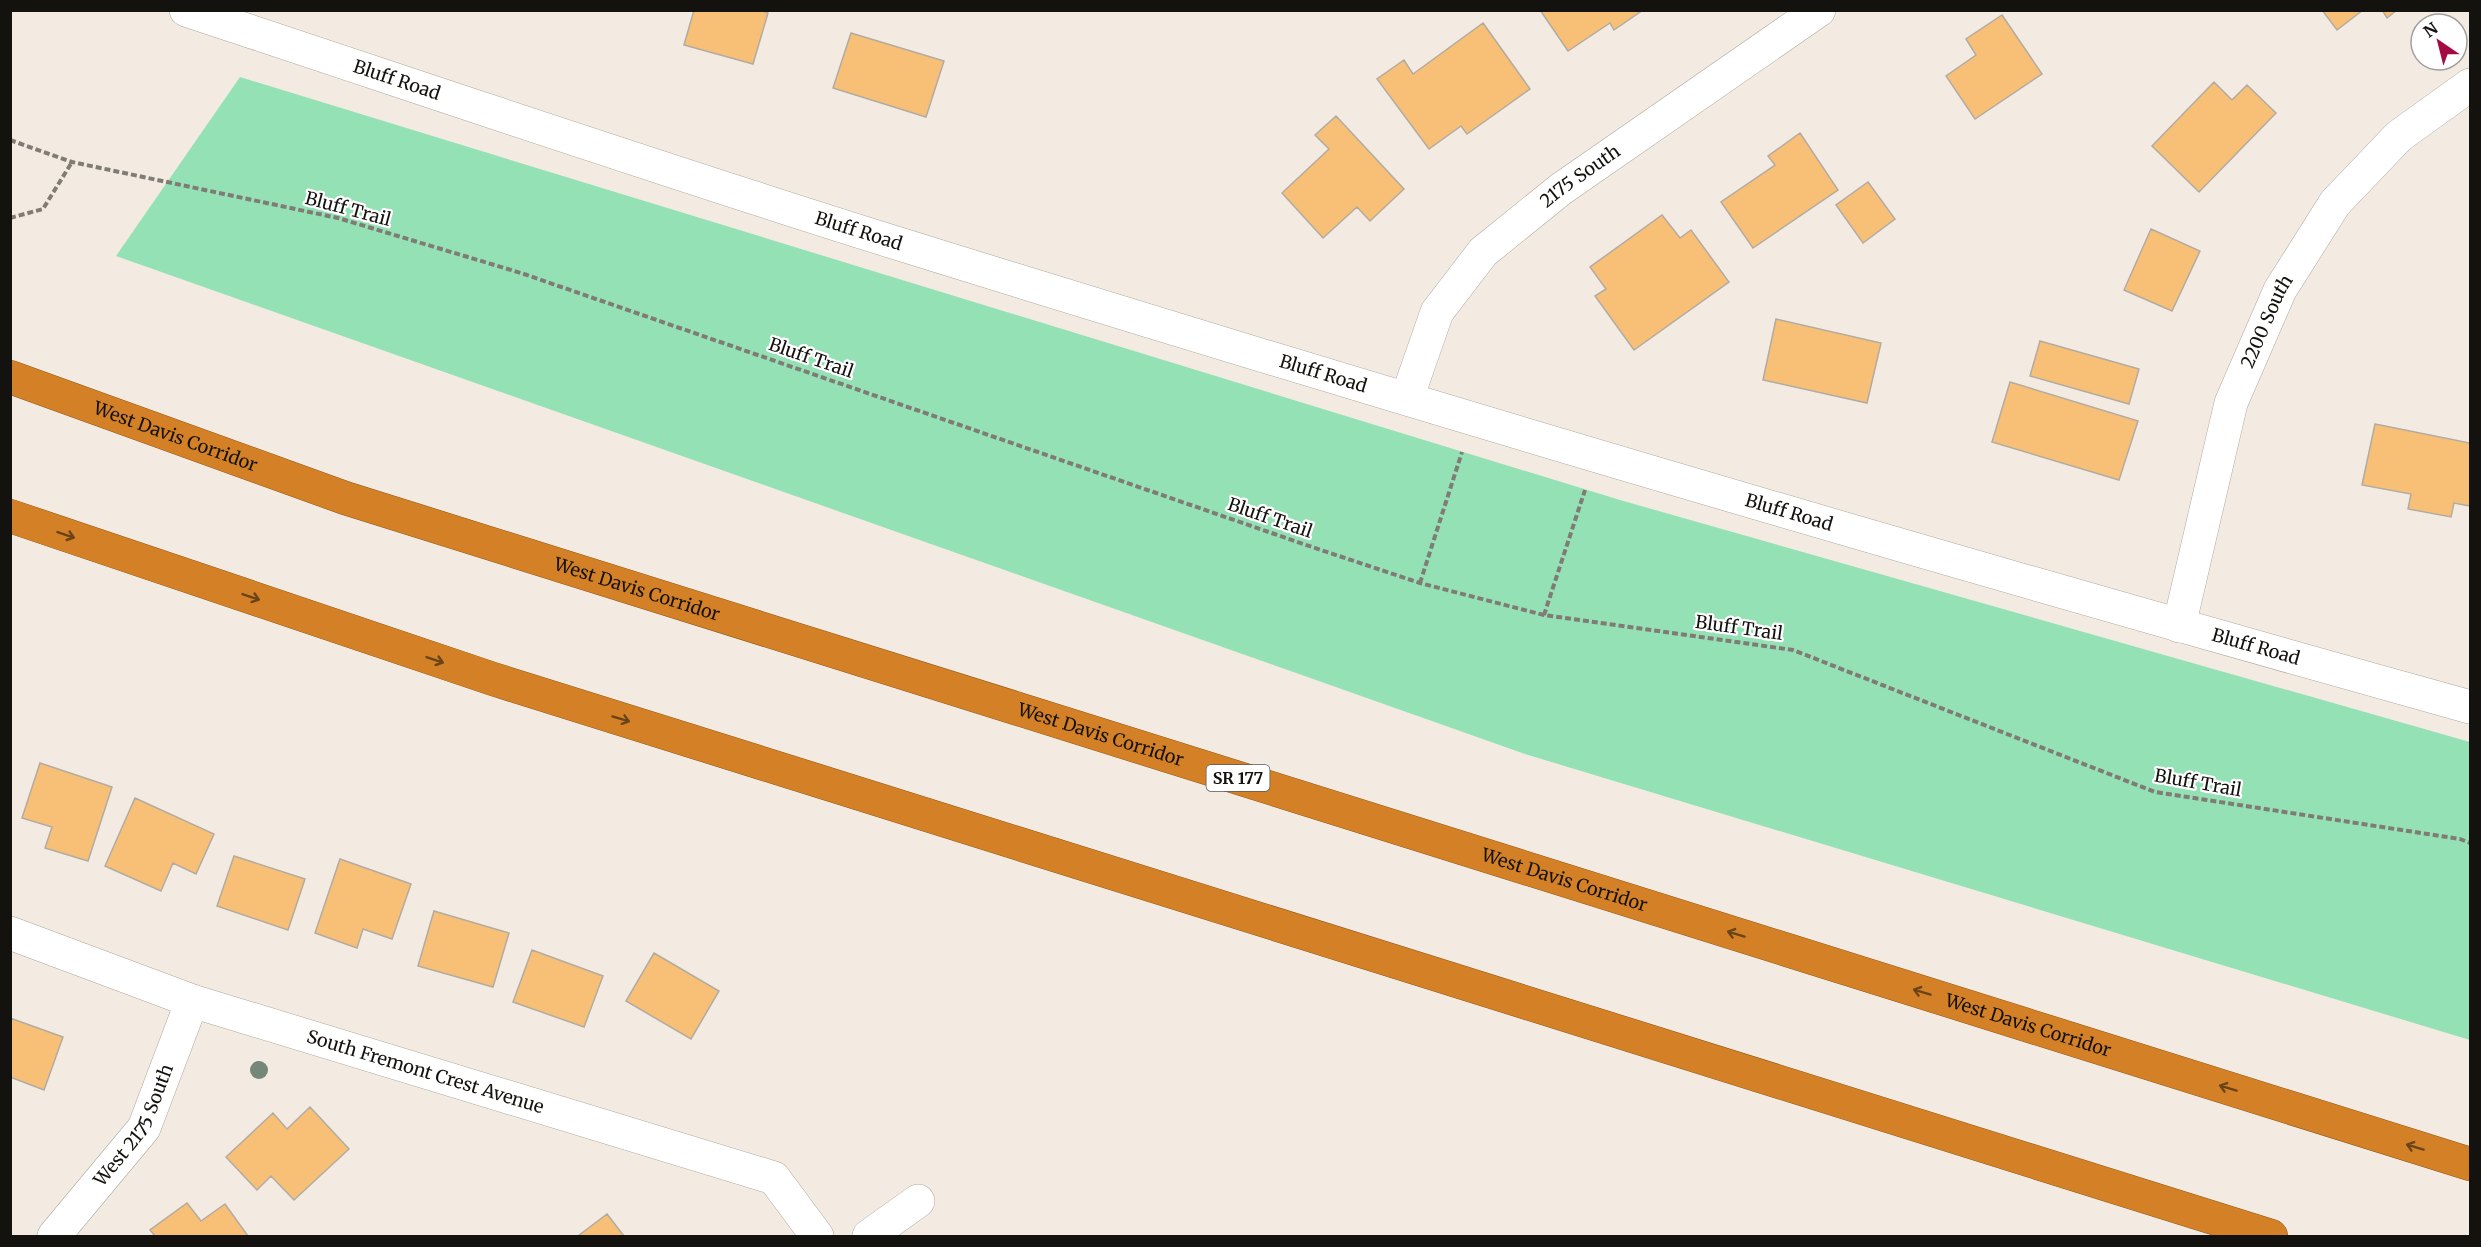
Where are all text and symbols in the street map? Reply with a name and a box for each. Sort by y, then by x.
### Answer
north arrow [2409,12,2469,72]
text: N [2419,18,2442,42]
street label: Bluff Road [350,54,444,105]
street label: 2175 South [1535,139,1624,212]
street label: Bluff Trail [303,186,394,231]
street label: Bluff Road [812,206,905,255]
street label: 2200 South [2236,270,2298,371]
street label: Bluff Trail [766,332,857,383]
street label: Bluff Road [1277,349,1370,398]
street label: West Davis Corridor [90,396,261,476]
street label: Bluff Road [1742,488,1836,536]
street label: Bluff Trail [1225,492,1316,543]
one-way arrow [56,530,75,541]
street label: West Davis Corridor [550,552,723,626]
one-way arrow [241,593,259,604]
street label: Bluff Trail [1694,610,1785,645]
street label: Bluff Road [2209,623,2303,670]
one-way arrow [425,655,444,666]
street label: West Davis Corridor [1014,697,1187,771]
one-way arrow [611,715,630,726]
street label: Bluff Trail [2153,764,2244,802]
road number: SR 177 [1206,765,1270,791]
street label: West Davis Corridor [1478,843,1650,916]
one-way arrow [1727,928,1746,939]
one-way arrow [1913,986,1932,997]
street label: West Davis Corridor [1941,988,2114,1062]
street label: South Fremont Crest Avenue [304,1025,547,1118]
street label: West 2175 South [88,1061,178,1192]
one-way arrow [2219,1082,2238,1093]
one-way arrow [2406,1140,2425,1151]

